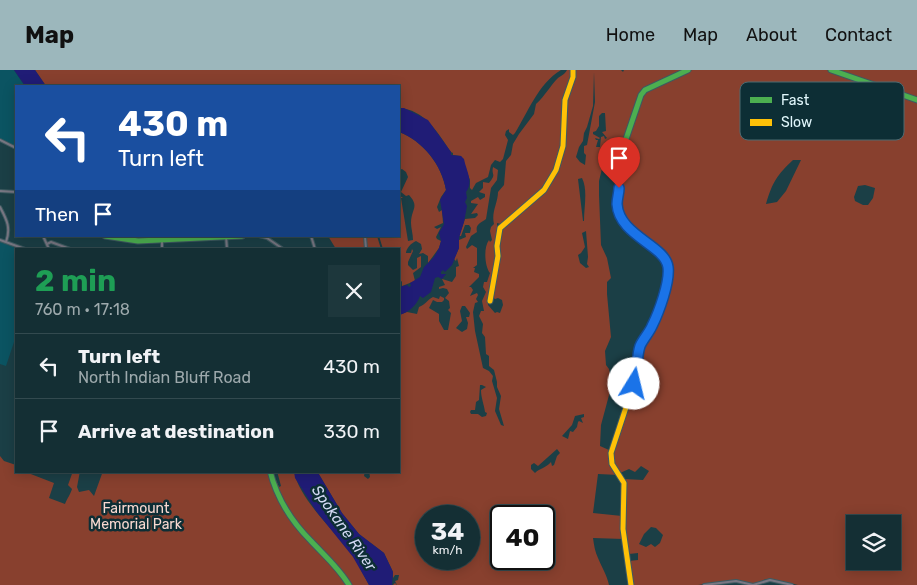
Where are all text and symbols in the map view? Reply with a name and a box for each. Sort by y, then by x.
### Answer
text: Map [25,21,74,49]
text: Home [606,24,655,46]
text: Map [683,24,718,46]
text: About [746,24,797,46]
text: Contact [825,24,892,46]
legend [740,82,904,140]
text: Fast [781,92,810,109]
text: 430 m [118,103,228,145]
icon: left [35,105,100,170]
text: Slow [781,114,812,131]
pin [598,137,640,188]
icon: arrive [605,144,633,172]
text: Turn left [118,145,204,172]
icon: arrive [89,200,117,228]
text: Then [35,203,79,226]
text: 2 min [35,263,116,299]
button: close [328,265,380,317]
text: 760 m · 17:18 [35,300,130,319]
text: Turn left [78,345,160,368]
icon: left [35,352,63,380]
text: 430 m [323,355,380,378]
position arrow [607,357,659,409]
text: North Indian Bluff Road [78,368,251,387]
icon: arrive [35,417,63,445]
text: Arrive at destination [78,420,274,443]
text: 330 m [324,420,380,443]
water label: Spokane River [308,482,381,575]
park label: Fairmount Memorial Park [90,500,183,533]
speed limit sign: 40 [490,505,555,570]
map controls [846,515,901,570]
button: layers [846,515,901,570]
text: 34 [431,517,464,546]
text: km/h [433,543,462,557]

